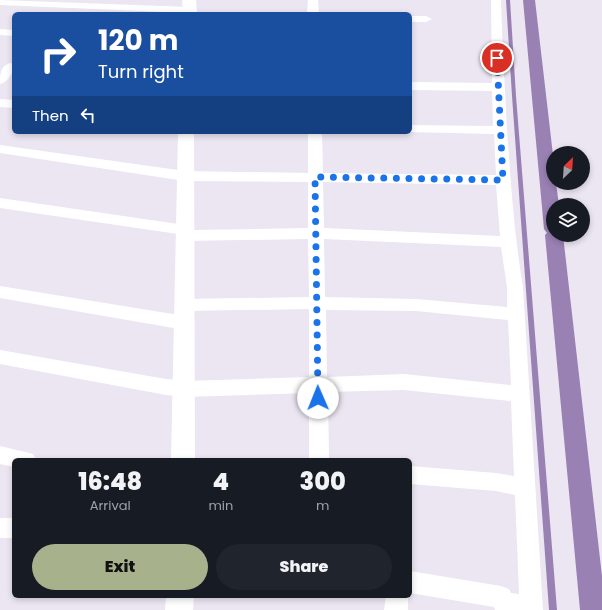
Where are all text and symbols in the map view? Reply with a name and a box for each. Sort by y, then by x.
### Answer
text: 120 m [98,21,178,60]
icon: right [32,28,84,80]
pin [480,41,514,75]
icon: arrive [486,47,508,69]
text: Turn right [98,59,184,84]
icon: left [77,104,99,126]
text: Then [32,105,69,126]
north arrow [546,146,590,190]
map controls [546,146,590,242]
button: layers [546,198,590,242]
position arrow [297,377,339,419]
text: 16:48 [78,465,142,498]
text: 4 [213,465,229,498]
text: 300 [300,465,346,498]
text: Arrival [90,496,131,515]
text: min [208,496,233,515]
text: m [316,496,329,515]
button: Exit [32,544,208,590]
button: Share [216,544,392,590]

